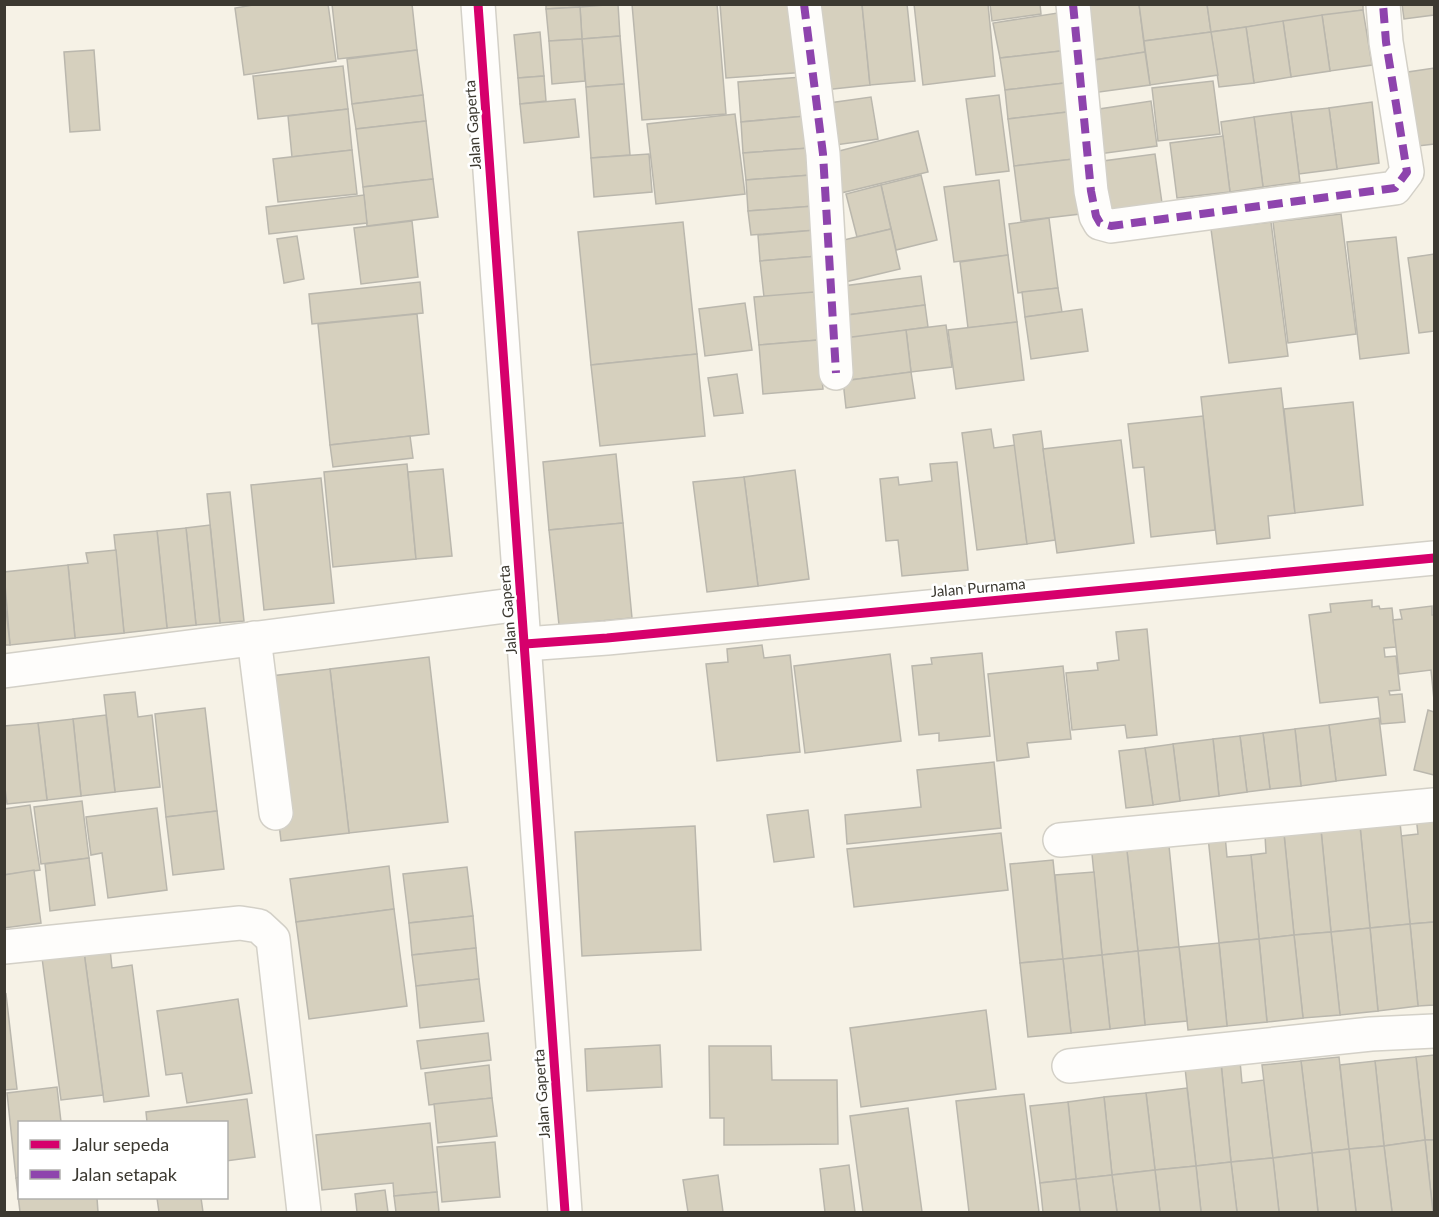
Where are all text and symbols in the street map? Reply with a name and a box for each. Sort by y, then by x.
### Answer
street label: Jalan Gaperta [460,80,484,170]
street label: Jalan Gaperta [494,565,520,655]
street label: Jalan Purnama [930,574,1026,600]
street label: Jalan Gaperta [529,1049,553,1139]
legend [18,1121,228,1199]
text: Jalur sepeda [72,1133,169,1155]
text: Jalan setapak [72,1163,178,1185]

